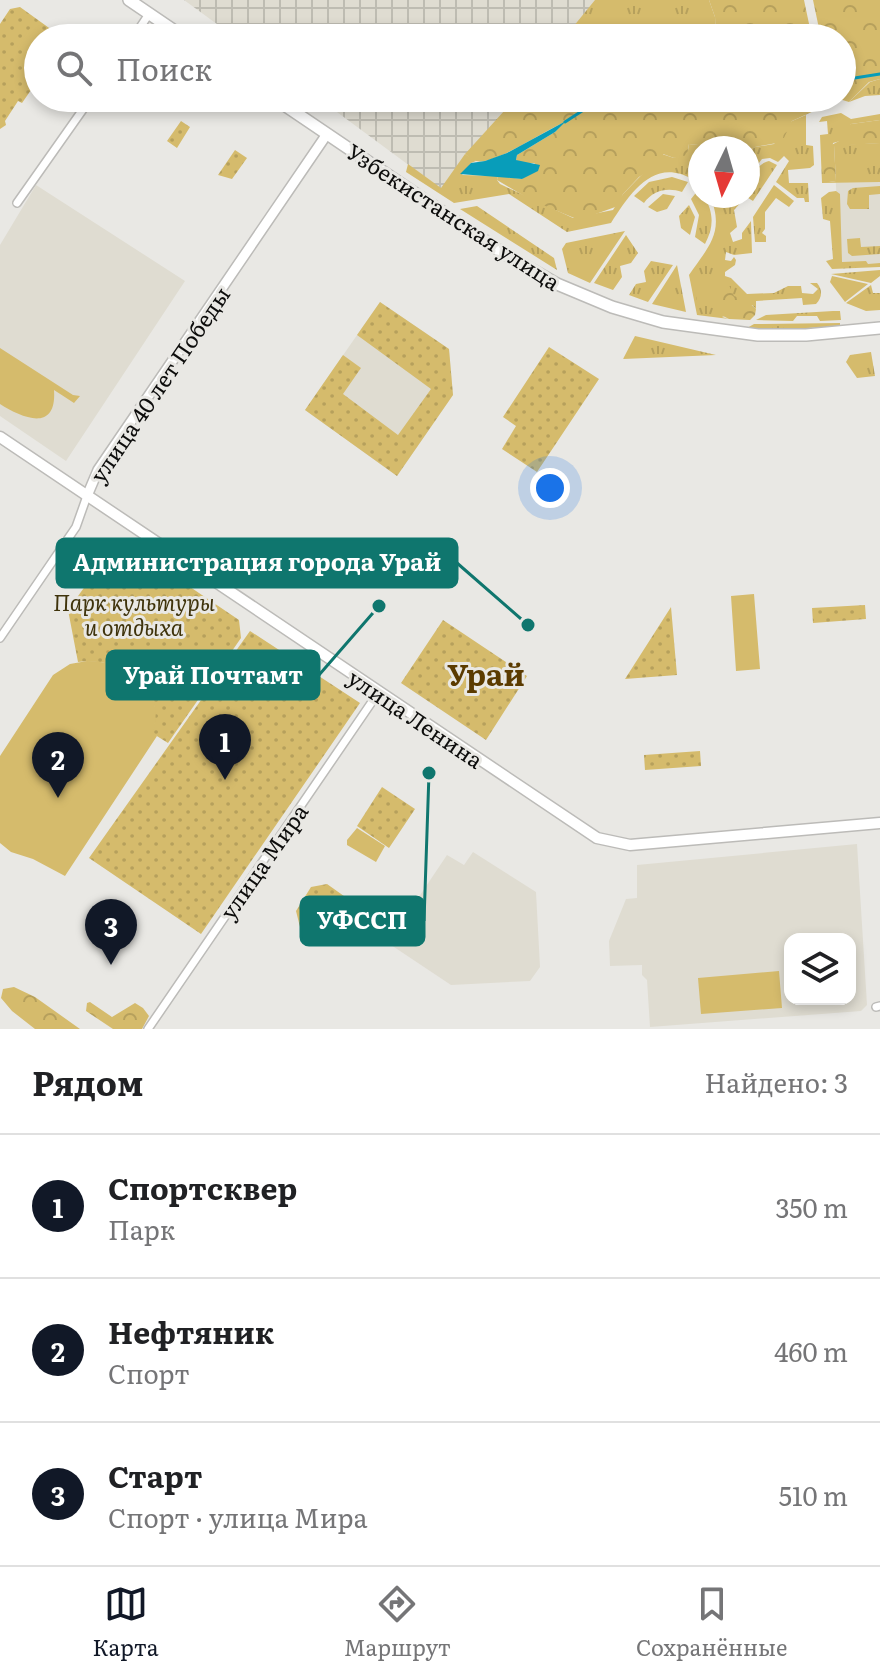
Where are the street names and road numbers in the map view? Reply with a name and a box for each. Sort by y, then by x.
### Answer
street label: Узбекистанская улица [341,134,567,298]
street label: улица 40 лет Победы [81,279,237,489]
street label: улица Ленина [342,660,490,776]
street label: улица Мира [211,796,315,926]

